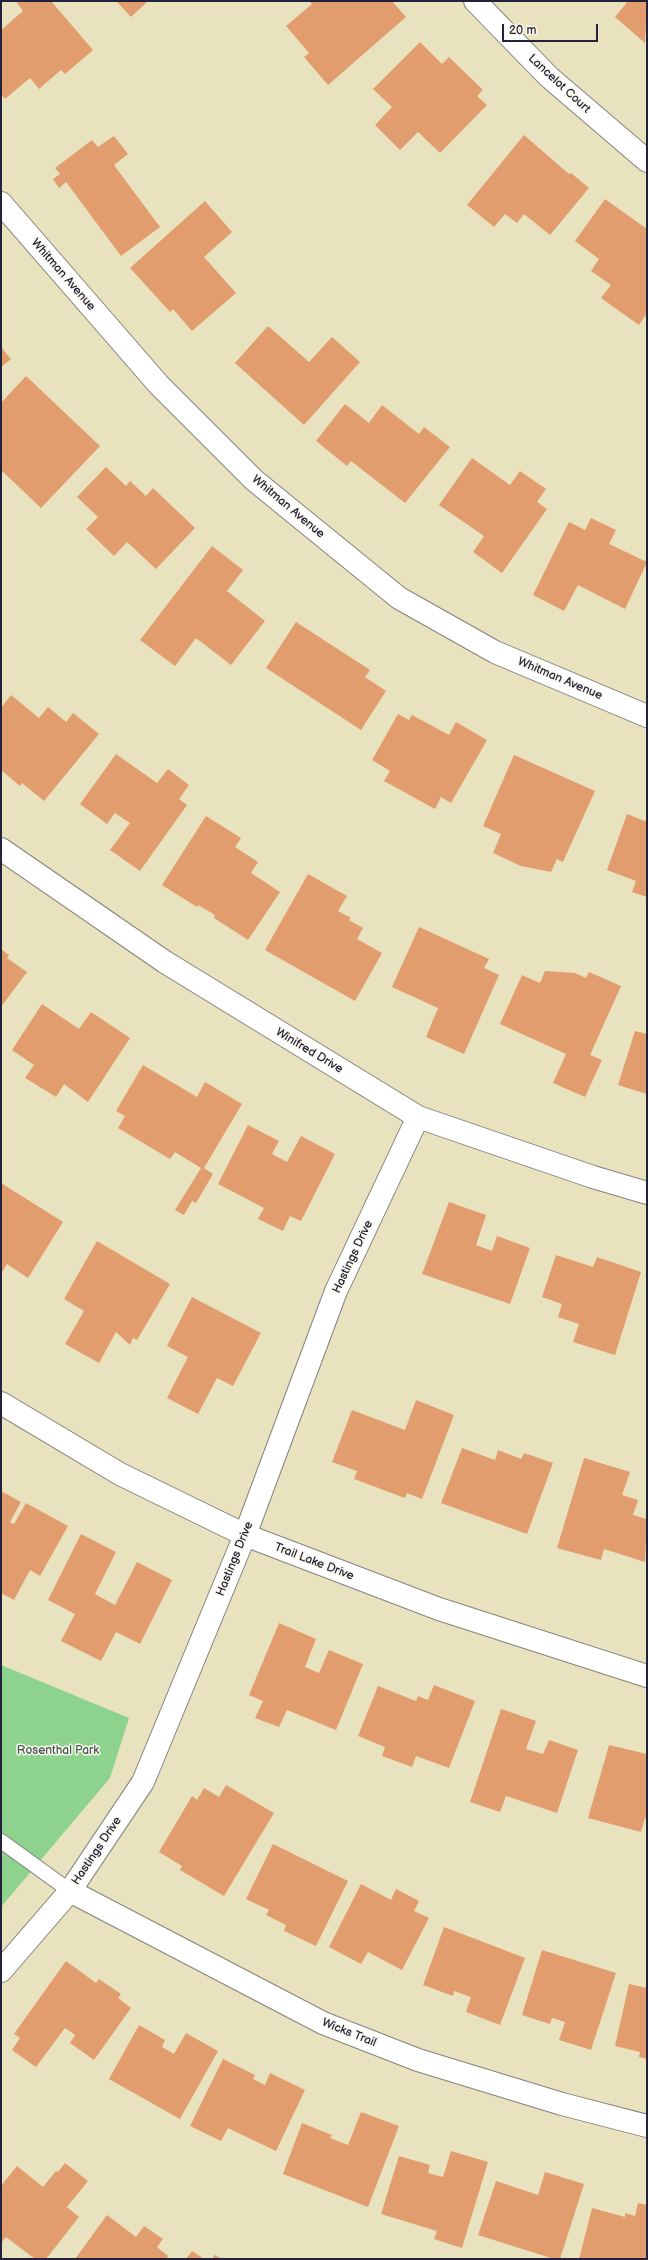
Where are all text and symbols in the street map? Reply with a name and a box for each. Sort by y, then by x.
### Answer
scale bar [504,16,600,42]
text: 20 m [509,23,536,38]
street label: Lancelot Court [525,52,593,116]
street label: Whitman Avenue [28,236,98,314]
street label: Whitman Avenue [249,472,327,542]
street label: Whitman Avenue [515,655,605,703]
street label: Winifred Drive [273,1025,345,1077]
street label: Hastings Drive [330,1218,376,1296]
street label: Hastings Drive [214,1520,256,1598]
street label: Trail Lake Drive [272,1540,356,1584]
park label: Rosenthal Park [17,1744,99,1758]
street label: Hastings Drive [69,1814,125,1888]
street label: Wicks Trail [320,2016,378,2050]

